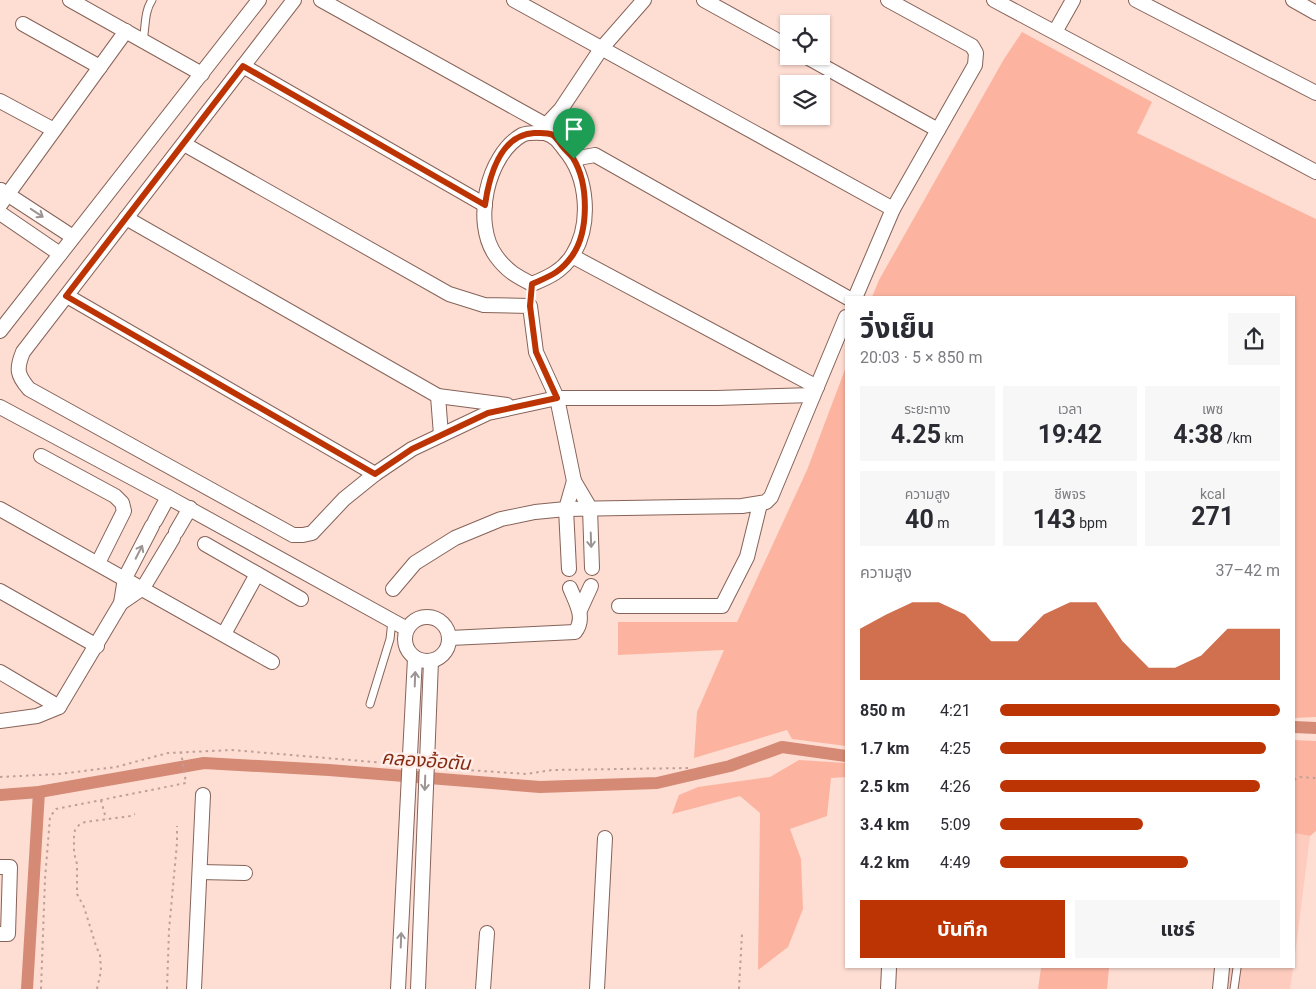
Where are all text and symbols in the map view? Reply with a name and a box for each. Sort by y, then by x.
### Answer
map controls [780,15,830,125]
button: locate [780,15,830,65]
button: layers [780,75,830,125]
pin [553,108,595,159]
icon: arrive [560,115,588,143]
one-way arrow [29,209,43,219]
text: วิ่งเย็น [860,312,935,345]
button: share [1228,313,1280,365]
text: 20:03 · 5 × 850 m [860,348,982,367]
text: ระยะทาง [904,401,951,417]
text: เวลา [1058,401,1082,417]
text: เพซ [1202,401,1223,417]
text: 4.25 [891,420,941,449]
text: 19:42 [1038,420,1102,449]
text: 4:38 [1173,420,1223,449]
text: km [941,430,964,446]
text: /km [1223,430,1252,446]
text: ความสูง [905,486,950,502]
text: ชีพจร [1054,486,1086,502]
text: kcal [1200,486,1225,502]
text: 271 [1191,502,1234,531]
text: 40 [905,505,934,534]
text: 143 [1033,505,1076,534]
text: m [934,515,950,531]
text: bpm [1076,515,1107,531]
one-way arrow [586,532,596,548]
one-way arrow [135,545,144,560]
text: 37–42 m [1216,561,1280,580]
text: ความสูง [860,563,912,582]
one-way arrow [410,671,419,687]
text: 850 m [860,701,905,720]
text: 4:21 [940,701,971,720]
text: 1.7 km [860,739,909,758]
text: 4:25 [940,739,971,758]
water label: คลองอ้อตัน [381,746,473,775]
one-way arrow [421,775,430,791]
text: 2.5 km [860,777,909,796]
text: 4:26 [940,777,971,796]
text: 3.4 km [860,815,909,834]
text: 5:09 [940,815,971,834]
text: 4.2 km [860,853,909,872]
text: 4:49 [940,853,971,872]
button: บันทึก [860,900,1065,958]
button: แชร์ [1075,900,1280,958]
one-way arrow [396,933,405,949]

